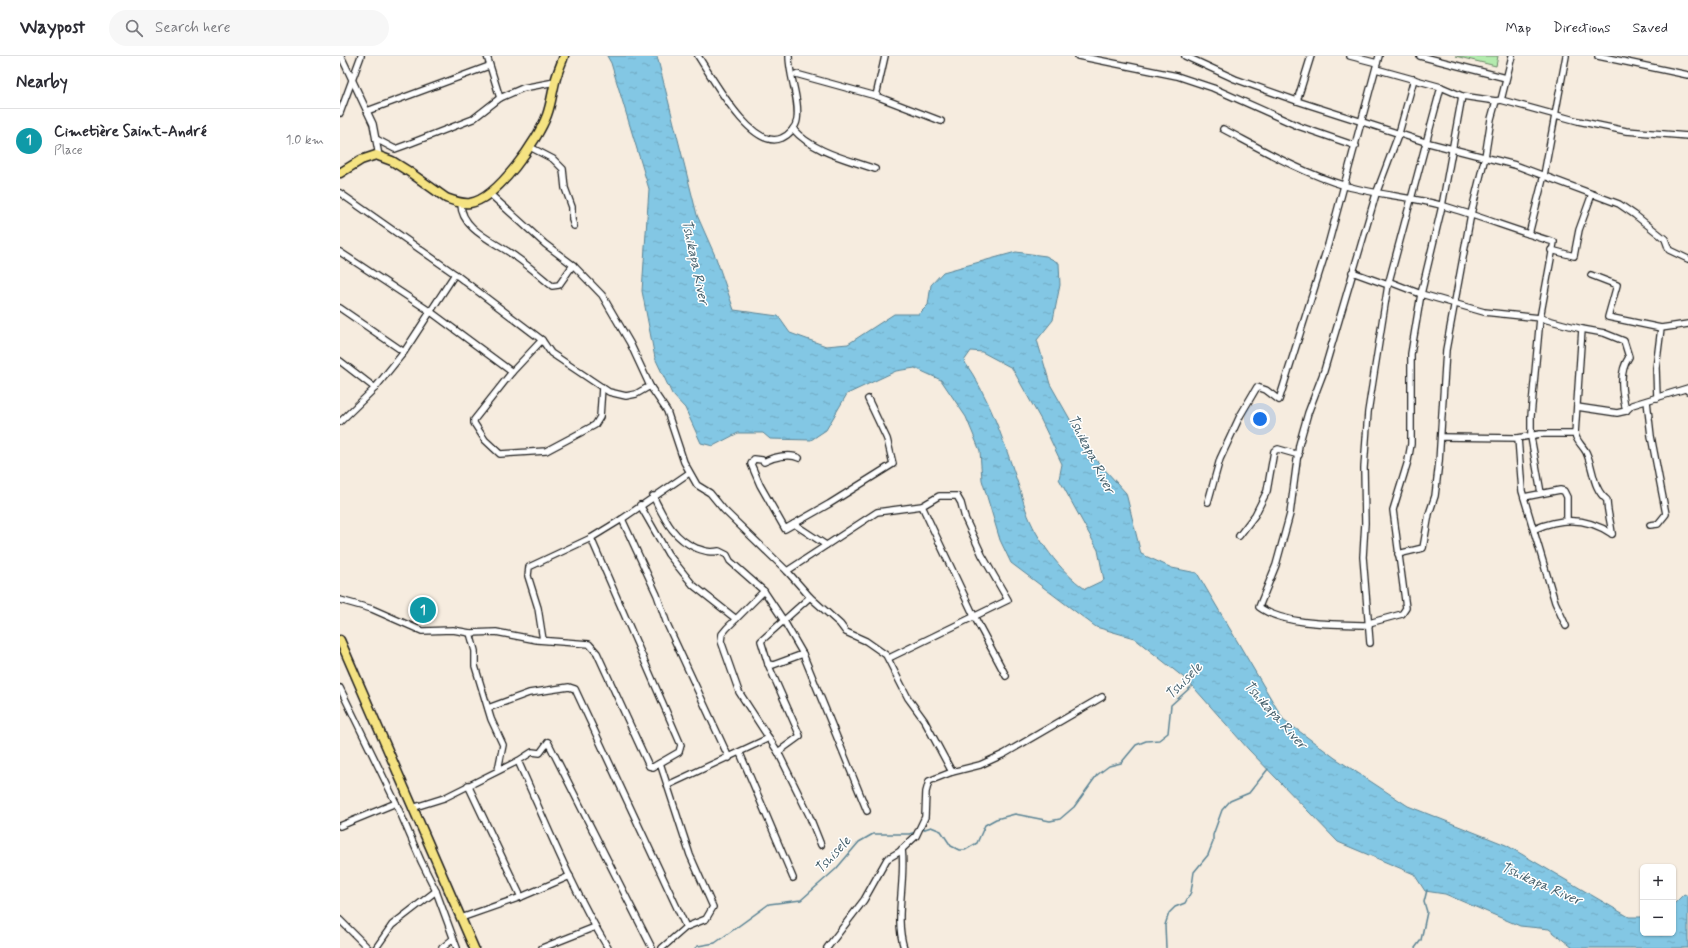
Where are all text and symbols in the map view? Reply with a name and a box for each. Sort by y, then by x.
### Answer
search box [109,10,389,46]
text: Waypost [20,15,85,40]
icon: search [123,17,145,39]
text: Search here [155,18,231,38]
text: Map [1505,19,1531,37]
text: Directions [1553,19,1611,37]
text: Saved [1633,19,1668,37]
text: Nearby [16,71,68,93]
text: Cimetière Saint-André [54,122,207,142]
text: 1 [26,132,32,149]
text: 1.0 km [286,132,324,149]
text: Place [54,142,83,159]
water label: Tshikapa River [677,218,713,308]
your location [1250,409,1270,429]
water label: Tshikapa River [1063,412,1120,498]
pin: 1 [410,595,436,625]
water label: Tshisele [1162,658,1207,703]
water label: Tshikapa River [1240,677,1312,755]
water label: Tshisele [811,832,855,878]
water label: Tshikapa River [1498,858,1586,911]
map controls [1640,864,1676,936]
button: + [1640,864,1676,900]
button: − [1640,900,1676,936]

